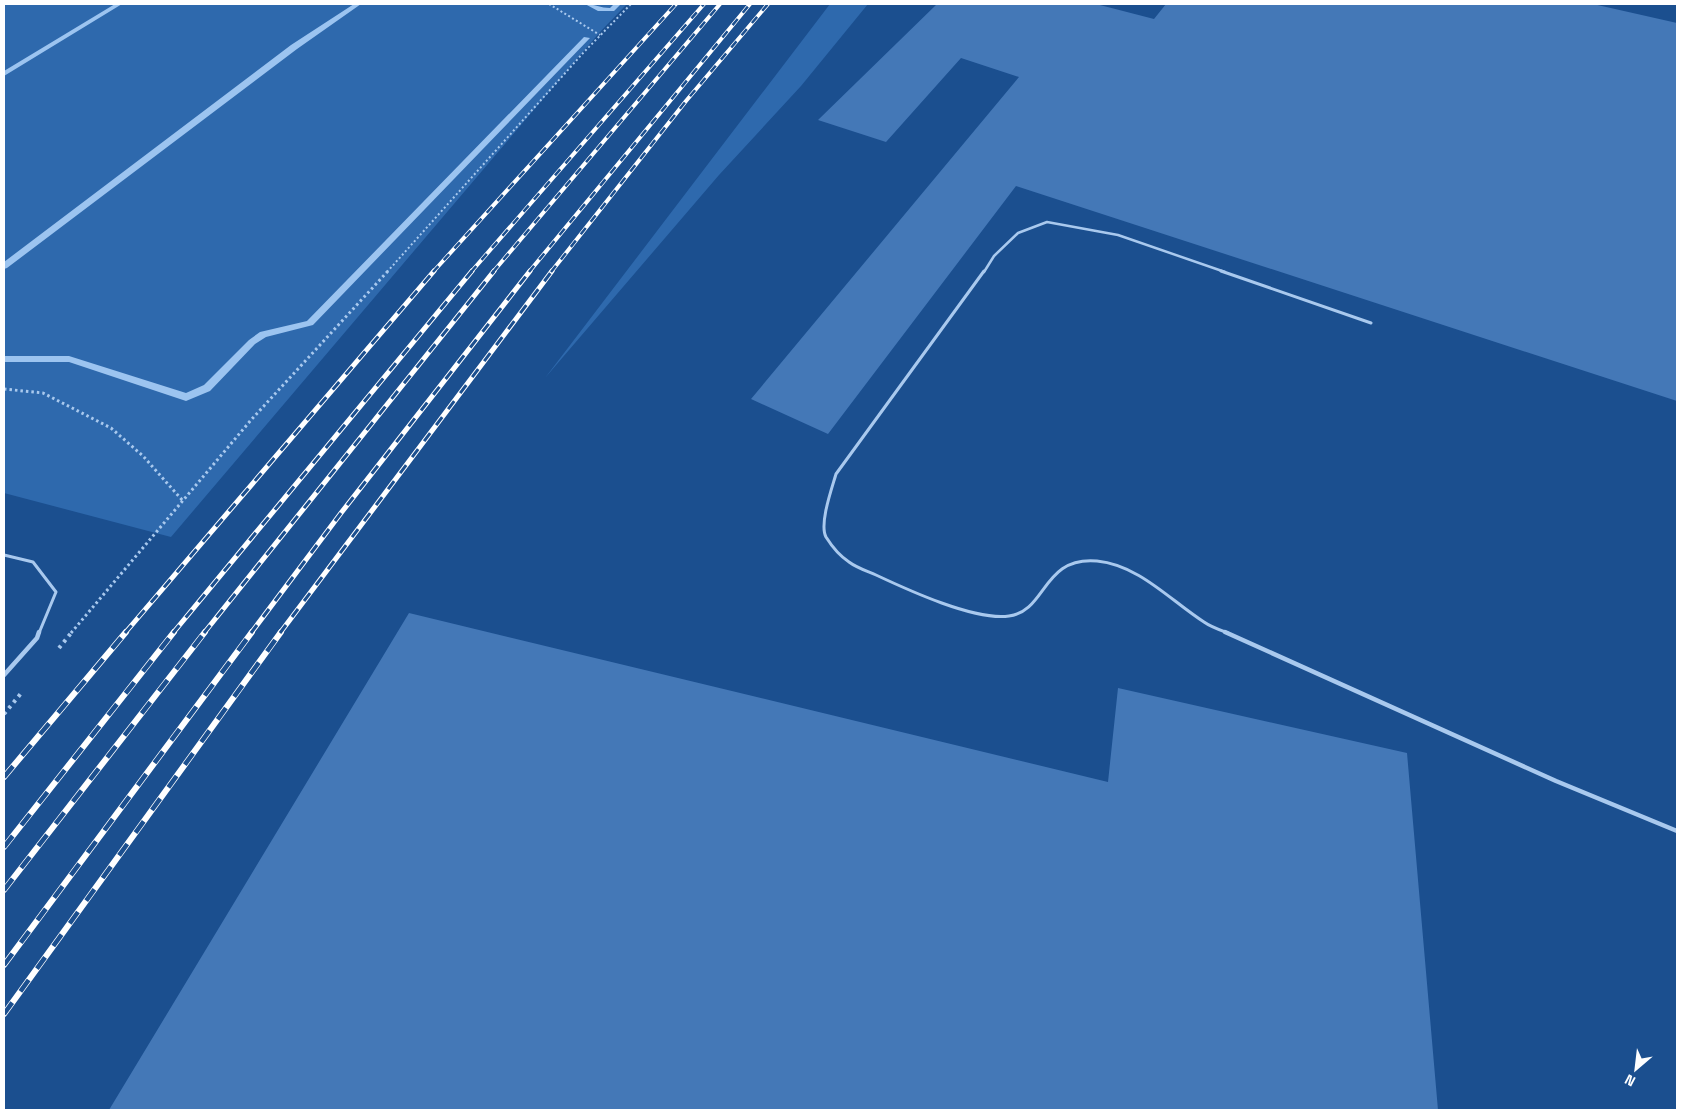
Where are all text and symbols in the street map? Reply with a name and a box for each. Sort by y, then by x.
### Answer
north arrow [1611,1044,1661,1094]
text: N [1622,1070,1638,1091]

